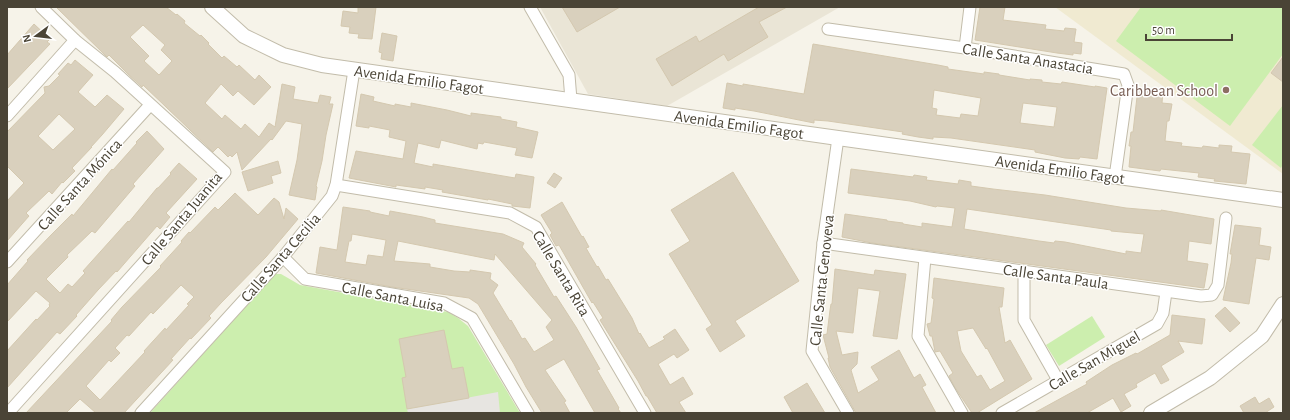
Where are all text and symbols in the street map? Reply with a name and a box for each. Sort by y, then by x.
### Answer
north arrow [16,16,56,56]
scale bar [1146,16,1232,42]
text: 50 m [1152,24,1175,36]
text: N [21,33,33,44]
street label: Calle Santa Anastacia [961,41,1094,77]
street label: Avenida Emilio Fagot [353,63,485,97]
place label: Caribbean School [1110,83,1218,99]
marker: Caribbean School [1221,85,1231,95]
street label: Avenida Emilio Fagot [673,108,805,142]
street label: Calle Santa Mónica [35,136,125,234]
street label: Avenida Emilio Fagot [994,153,1126,187]
street label: Calle Santa Juanita [138,169,225,268]
street label: Calle Santa Cecilia [238,210,324,305]
street label: Calle Santa Genoveva [807,214,837,347]
street label: Calle Santa Rita [529,228,593,319]
street label: Calle Santa Paula [1002,262,1110,292]
street label: Calle Santa Luisa [340,279,445,315]
street label: Calle San Miguel [1046,328,1143,393]

